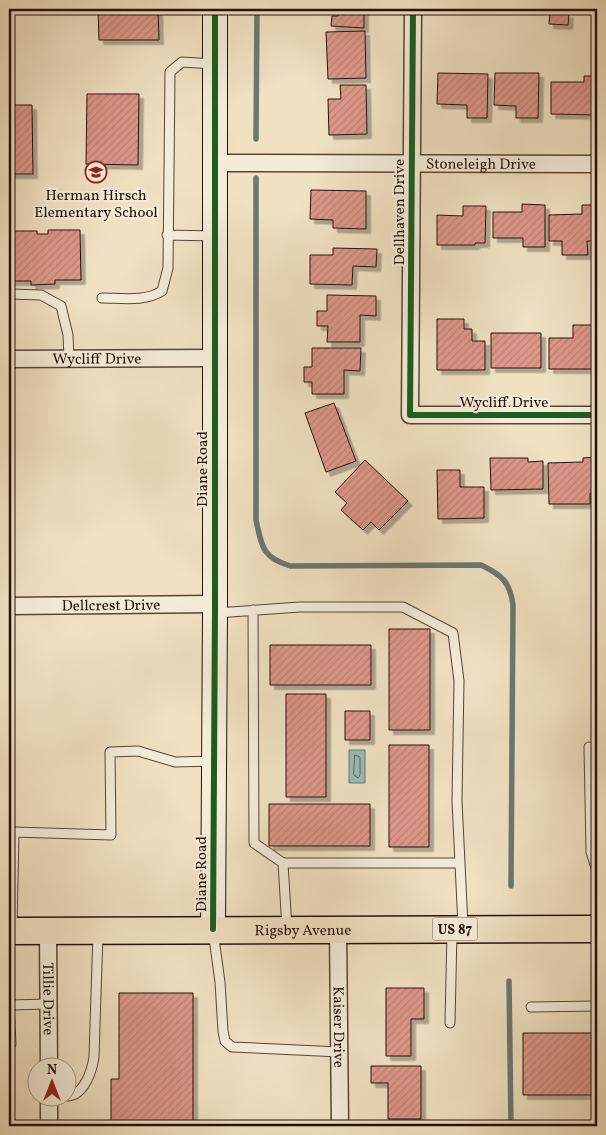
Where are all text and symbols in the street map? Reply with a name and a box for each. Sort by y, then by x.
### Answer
street label: Stoneleigh Drive [426,155,536,176]
street label: Dellhaven Drive [390,159,411,265]
school or university icon: Herman Hirsch Elementary School [84,160,108,184]
place label: Herman Hirsch Elementary School [34,186,158,224]
street label: Wycliff Drive [52,349,142,371]
street label: Wycliff Drive [460,393,548,414]
street label: Diane Road [193,431,214,507]
street label: Dellcrest Drive [62,596,160,617]
street label: Diane Road [192,836,213,912]
road number: US 87 [432,918,478,941]
street label: Rigsby Avenue [255,921,351,942]
street label: Tillie Drive [36,962,58,1036]
street label: Kaiser Drive [327,986,348,1068]
north arrow [28,1058,78,1108]
text: N [47,1061,57,1080]

